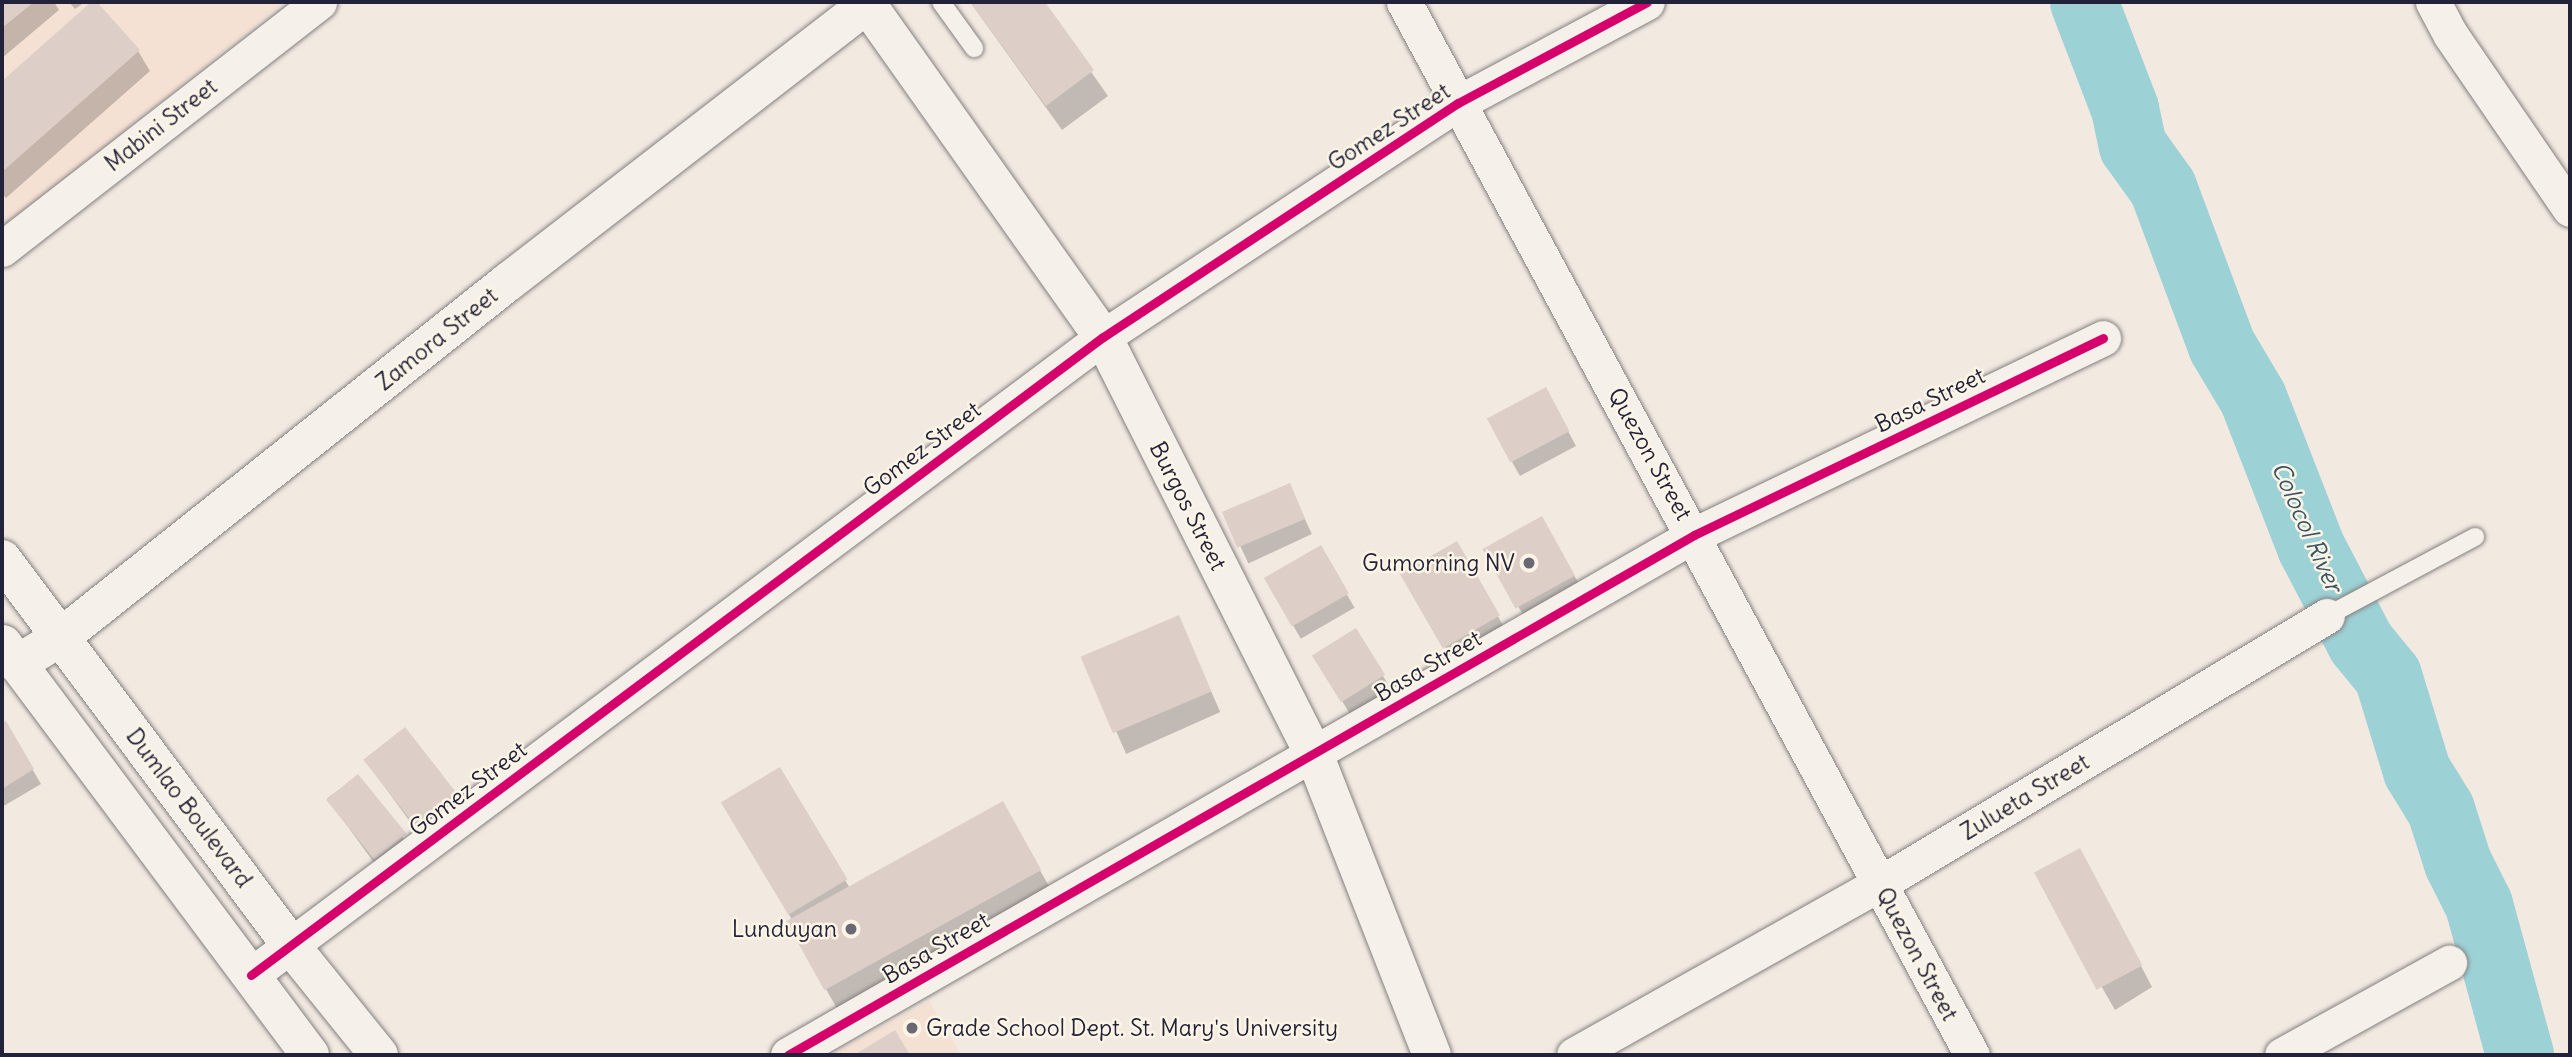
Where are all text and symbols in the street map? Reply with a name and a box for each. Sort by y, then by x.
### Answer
street label: Mabini Street [99,73,223,177]
street label: Gomez Street [1323,77,1455,177]
street label: Zamora Street [371,282,503,396]
street label: Basa Street [1871,362,1989,438]
street label: Quezon Street [1602,383,1698,525]
street label: Gomez Street [858,396,986,502]
street label: Burgos Street [1144,437,1232,575]
water label: Colocol River [2265,457,2349,597]
place label: Gumorning NV [1362,549,1515,577]
marker: Gumorning NV [1521,555,1537,571]
street label: Basa Street [1370,624,1486,708]
street label: Dumlao Boulevard [120,723,258,893]
street label: Gomez Street [404,736,532,842]
street label: Zulueta Street [1956,748,2094,846]
street label: Quezon Street [1870,883,1964,1025]
street label: Basa Street [878,906,994,990]
place label: Lunduyan [732,915,837,943]
marker: Lunduyan [843,921,859,937]
place label: Grade School Dept. St. Mary's University [926,1014,1338,1042]
marker: Grade School Dept. St. Mary's University [904,1020,920,1036]

